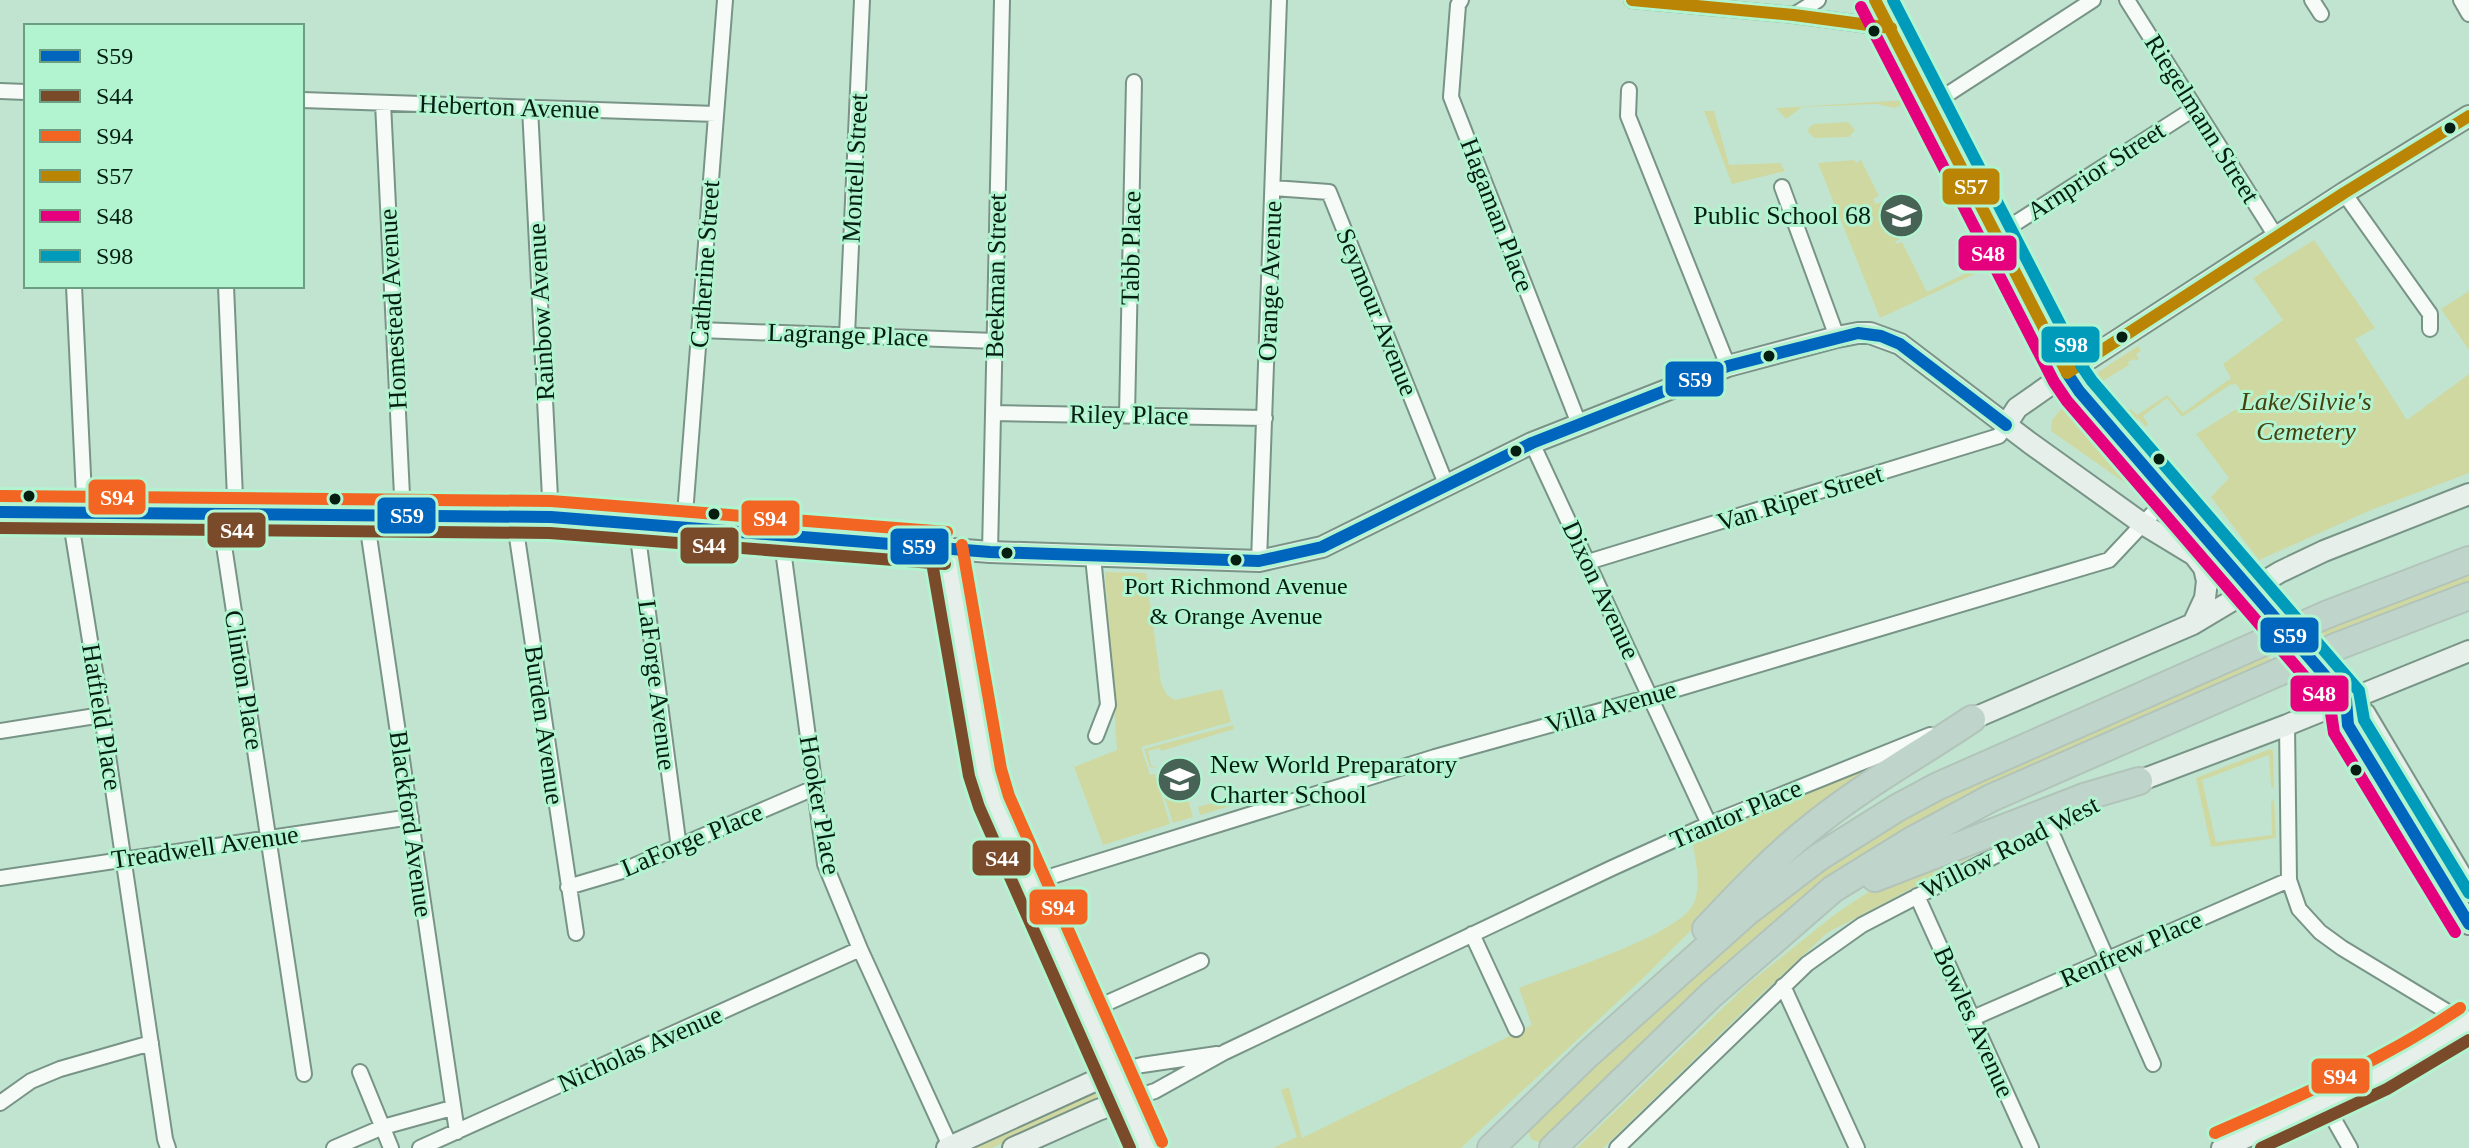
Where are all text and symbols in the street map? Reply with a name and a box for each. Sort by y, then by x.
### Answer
unlabelled marker [1866,23,1882,39]
legend [24,24,304,288]
street label: Riegelmann Street [2139,30,2266,209]
text: S59 [96,43,133,69]
text: S44 [96,83,133,109]
street label: Heberton Avenue [418,89,600,125]
street label: Montell Street [837,92,873,243]
street label: Arnprior Street [2022,115,2171,226]
unlabelled marker [2442,120,2458,136]
text: S94 [96,123,133,149]
street label: Hagaman Place [1454,134,1540,296]
text: S57 [96,163,133,189]
line badge: S57 [1941,167,2001,206]
text: S57 [1954,174,1988,199]
street label: Catherine Street [685,178,725,349]
street label: Tabb Place [1116,191,1146,305]
school or university icon: Public School 68 [1878,191,1926,239]
street label: Beekman Street [980,192,1012,359]
street label: Orange Avenue [1253,200,1287,362]
place label: Public School 68 [1693,201,1871,230]
text: S48 [96,203,133,229]
street label: Homestead Avenue [373,208,413,410]
street label: Rainbow Avenue [522,222,560,402]
street label: Seymour Avenue [1330,224,1424,400]
line badge: S48 [1957,234,2018,272]
text: S48 [1971,241,2005,266]
text: S98 [96,243,133,269]
street label: Lagrange Place [767,318,929,352]
line badge: S98 [2040,325,2101,364]
unlabelled marker [2114,329,2130,345]
text: S98 [2054,332,2088,357]
unlabelled marker [1761,348,1777,364]
line badge: S59 [1664,360,1725,398]
text: S59 [1678,367,1712,392]
park label: Lake/Silvie's Cemetery [2239,387,2372,446]
street label: Riley Place [1069,399,1189,431]
unlabelled marker [1508,443,1524,459]
unlabelled marker [2151,451,2167,467]
street label: Van Riper Street [1714,459,1887,537]
line badge: S94 [87,478,147,516]
text: S94 [100,485,134,510]
unlabelled marker [21,488,37,504]
unlabelled marker [327,491,343,507]
line badge: S59 [376,496,437,535]
line badge: S94 [740,499,801,537]
text: S59 [390,503,424,528]
unlabelled marker [706,506,722,522]
text: S94 [753,506,787,531]
line badge: S44 [206,511,267,549]
street label: Dixon Avenue [1556,516,1646,664]
text: S44 [220,518,254,543]
line badge: S44 [679,526,740,565]
line badge: S59 [889,527,950,566]
text: S44 [692,533,726,558]
text: S59 [902,534,936,559]
unlabelled marker [999,545,1015,561]
marker: Port Richmond Avenue & Orange Avenue [1228,552,1244,568]
place label: Port Richmond Avenue & Orange Avenue [1124,573,1348,629]
street label: LaForge Avenue [632,598,682,772]
street label: Clinton Place [219,608,269,752]
line badge: S59 [2259,616,2320,654]
text: S59 [2273,623,2307,648]
street label: Hatfield Place [76,642,128,792]
street label: Burden Avenue [518,643,570,807]
line badge: S48 [2289,674,2350,713]
street label: Villa Avenue [1542,675,1680,739]
text: S48 [2302,681,2336,706]
street label: Blackford Avenue [384,729,438,919]
street label: Hooker Place [793,733,847,877]
place label: New World Preparatory Charter School [1210,750,1457,809]
school or university icon: New World Preparatory Charter School [1155,755,1203,803]
unlabelled marker [2348,762,2364,778]
street label: Trantor Place [1666,773,1806,855]
street label: Willow Road West [1916,789,2104,904]
street label: LaForge Place [617,797,767,883]
street label: Treadwell Avenue [110,820,300,874]
line badge: S44 [971,839,1032,877]
text: S44 [985,846,1019,871]
line badge: S94 [1028,888,1089,926]
text: S94 [1041,895,1075,920]
street label: Renfrew Place [2056,905,2206,993]
street label: Bowles Avenue [1928,942,2020,1102]
street label: Nicholas Avenue [554,1000,726,1098]
line badge: S94 [2310,1057,2371,1095]
text: S94 [2323,1064,2357,1089]

